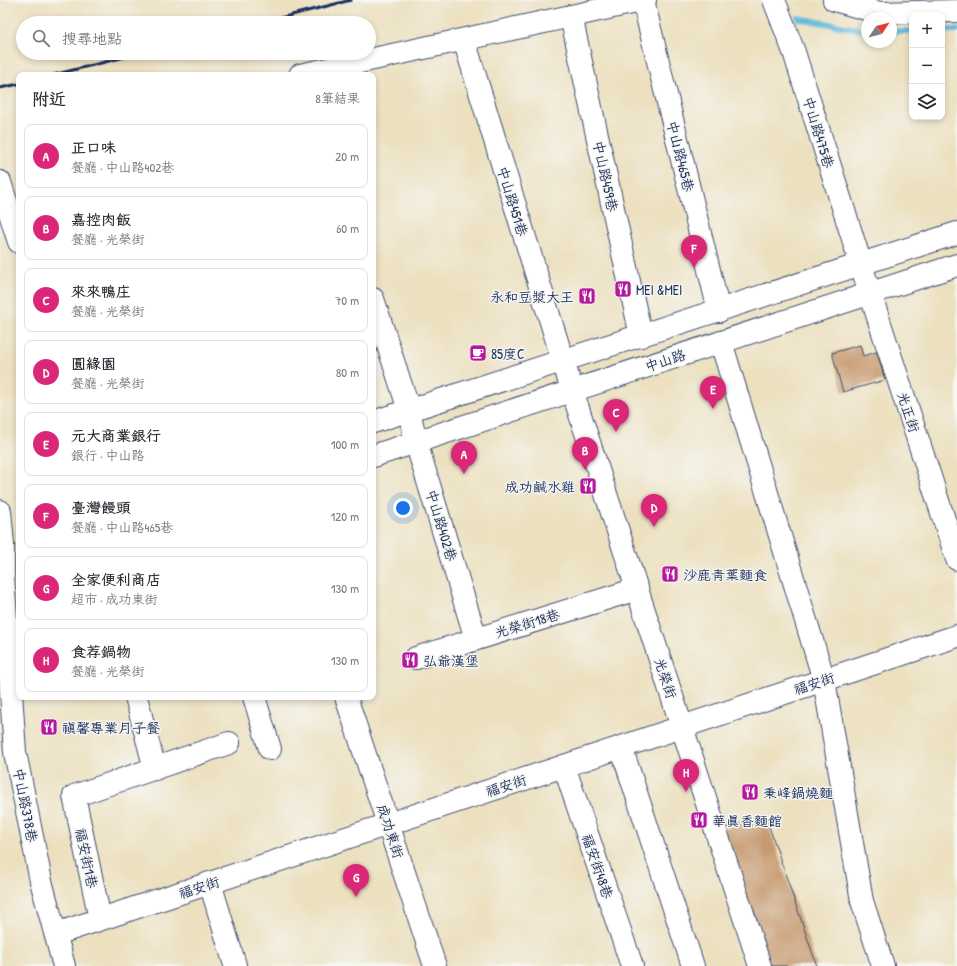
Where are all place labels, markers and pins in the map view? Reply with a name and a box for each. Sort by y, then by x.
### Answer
pin: F [681,235,707,268]
restaurant icon: MEI &MEI [613,279,633,299]
place label: MEI &MEI [636,280,682,299]
restaurant icon: 永和豆漿大王 [577,286,597,306]
place label: 永和豆漿大王 [490,287,574,306]
cafe icon: 85度C [468,343,488,363]
place label: 85度C [491,344,525,363]
pin: E [700,376,726,409]
pin: C [603,399,629,432]
pin: B [572,437,598,470]
pin: A [451,441,477,474]
restaurant icon: 成功鹹水雞 [578,476,598,496]
place label: 成功鹹水雞 [505,477,575,496]
pin: D [641,494,667,527]
restaurant icon: 沙鹿青葉麵食 [660,564,680,584]
place label: 沙鹿青葉麵食 [683,565,767,584]
restaurant icon: 弘爺漢堡 [400,650,420,670]
place label: 弘爺漢堡 [423,651,479,670]
restaurant icon: 禛馨專業月子餐 [39,717,59,737]
place label: 禛馨專業月子餐 [62,718,160,737]
pin: H [673,759,699,792]
restaurant icon: 秉峰鍋燒麵 [740,782,760,802]
place label: 秉峰鍋燒麵 [763,783,833,802]
restaurant icon: 華真香麵館 [689,810,709,830]
place label: 華真香麵館 [712,811,782,830]
pin: G [343,864,369,897]

